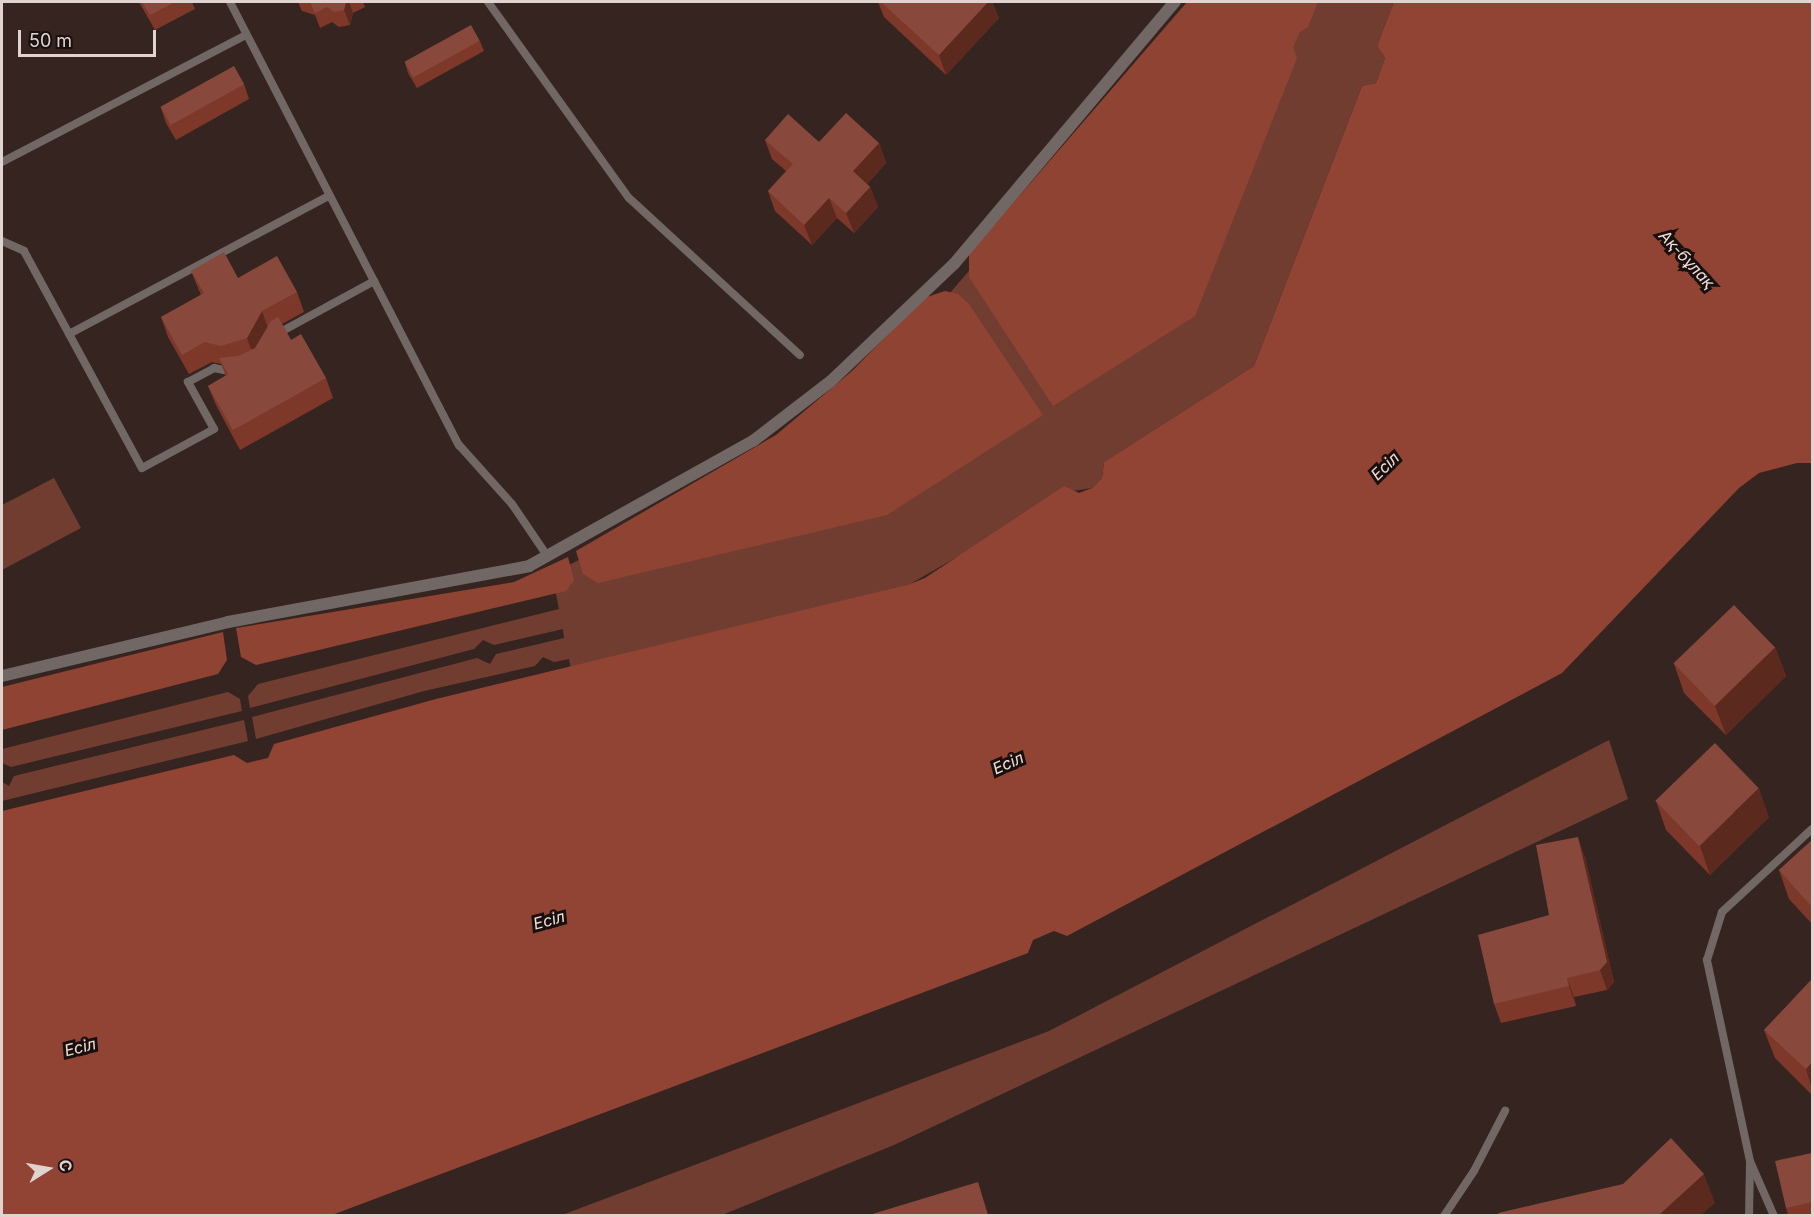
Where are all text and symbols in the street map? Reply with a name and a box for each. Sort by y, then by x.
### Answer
scale bar [21,18,159,56]
text: 50 m [29,30,72,51]
water label: Ақ-бұлақ [1655,226,1719,292]
water label: Есіл [1367,448,1403,484]
water label: Есіл [990,748,1026,778]
water label: Есіл [531,907,567,933]
water label: Есіл [62,1034,98,1060]
north arrow [18,1139,78,1199]
text: С [55,1158,77,1173]

